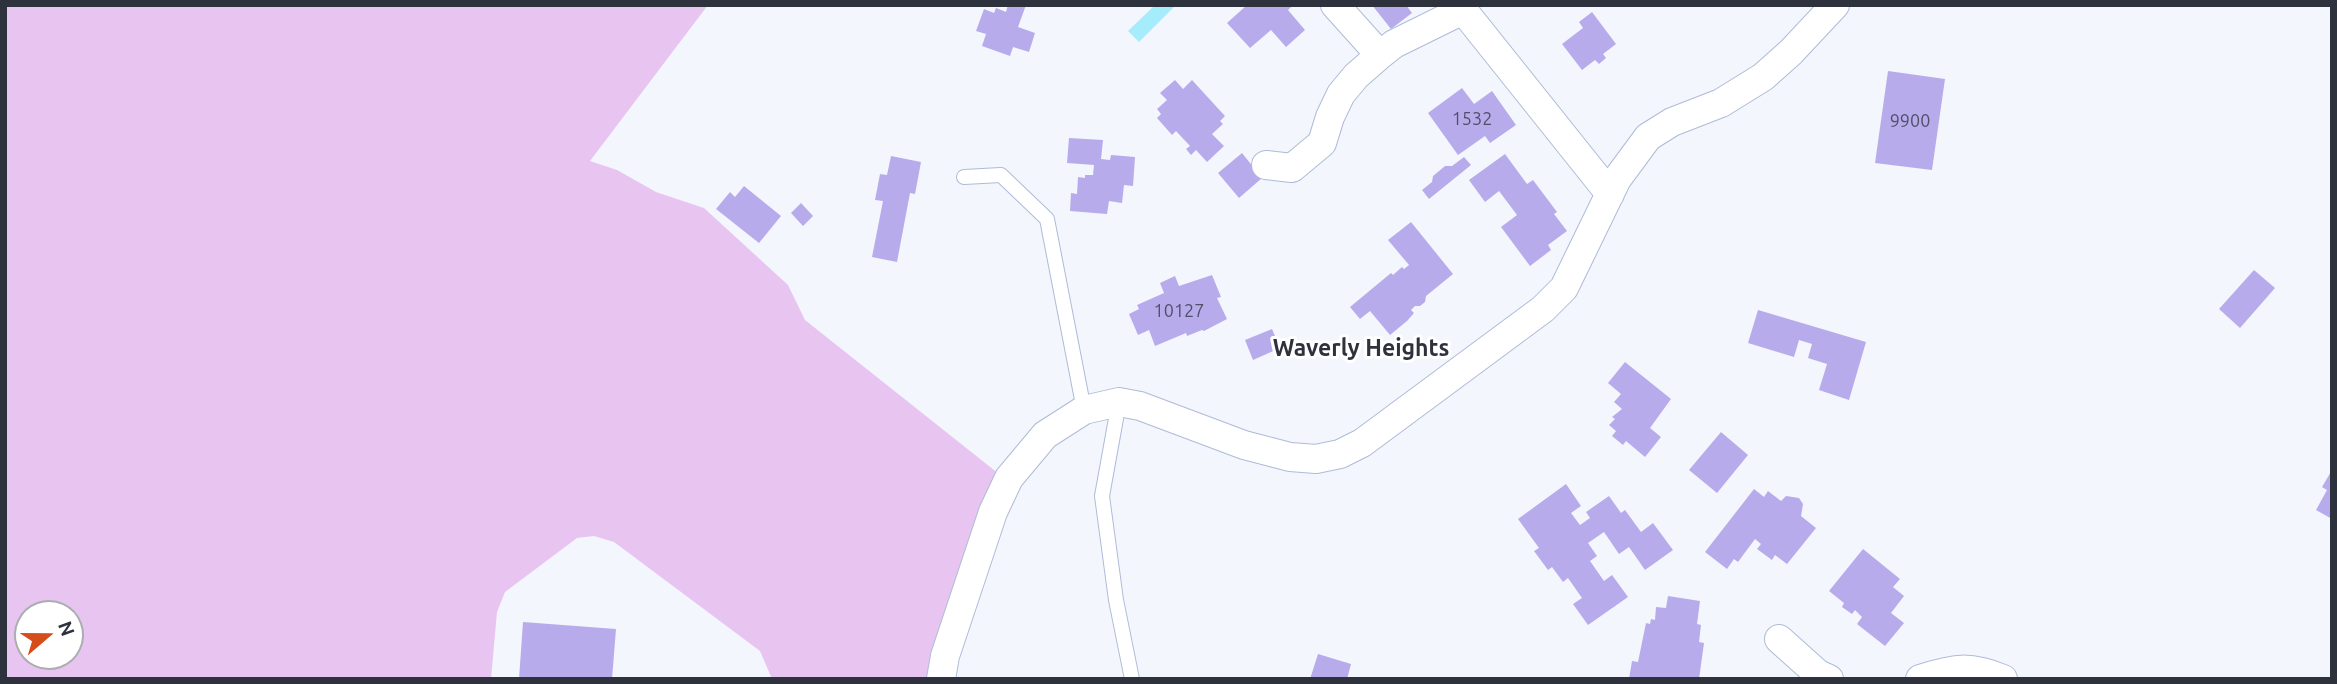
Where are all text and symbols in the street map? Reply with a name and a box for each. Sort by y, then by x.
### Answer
house number: 1532 [1452,108,1492,130]
house number: 9900 [1890,110,1930,132]
house number: 10127 [1154,300,1204,322]
district label: Waverly Heights [1273,334,1449,362]
north arrow [14,600,84,670]
text: N [54,618,80,639]

